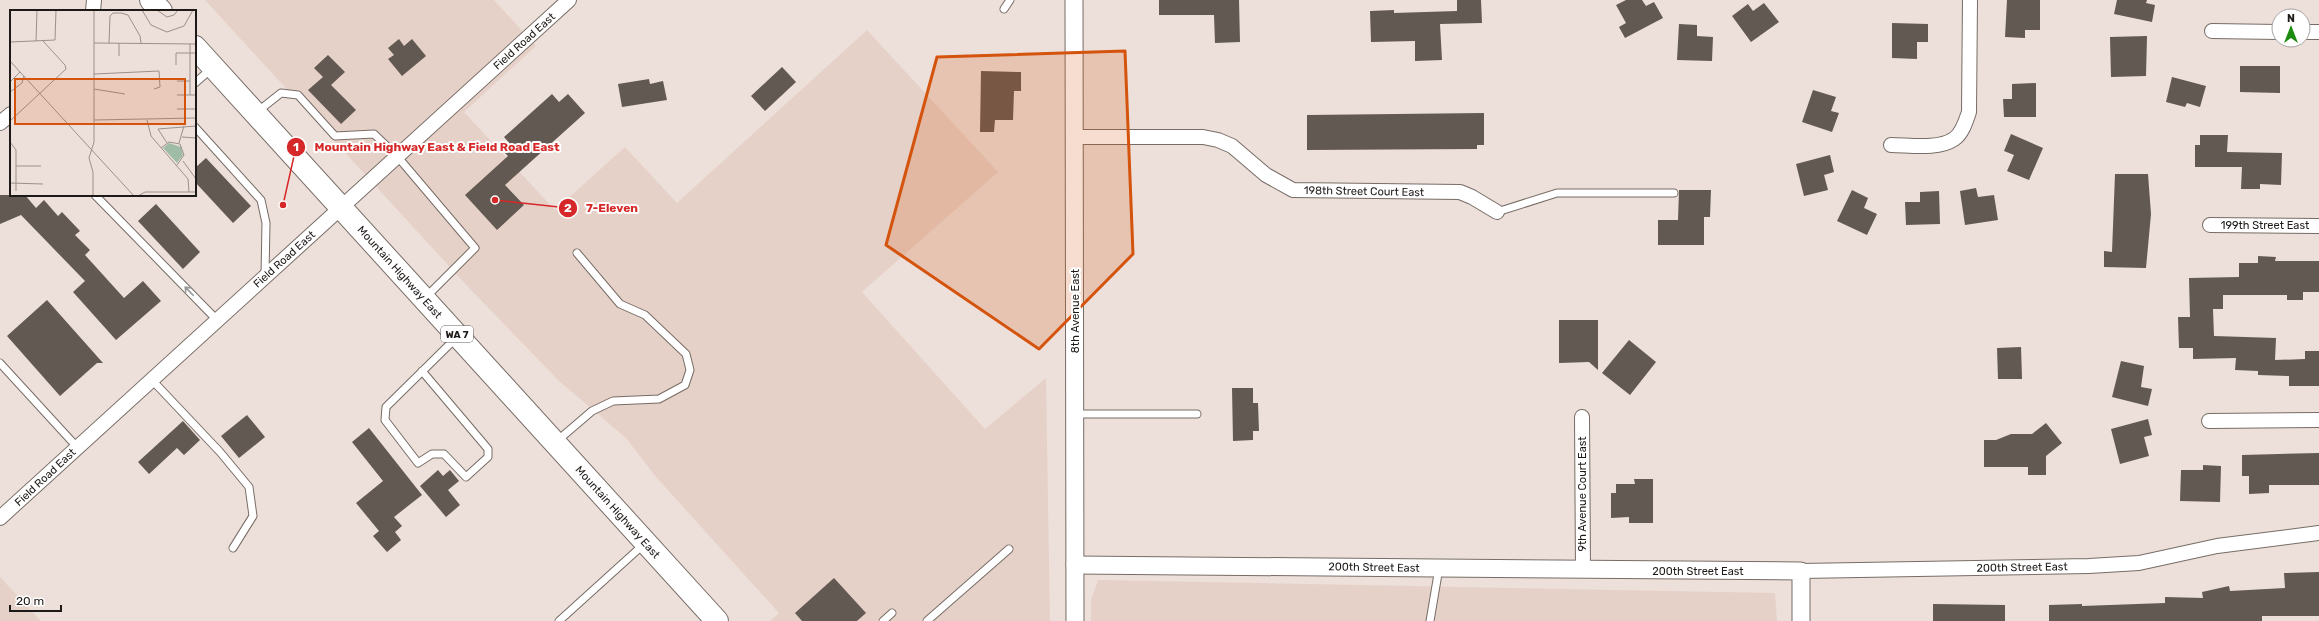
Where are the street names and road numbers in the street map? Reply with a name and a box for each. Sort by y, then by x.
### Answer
street label: Field Road East [491,10,558,72]
street label: 198th Street Court East [1304,184,1425,199]
street label: 199th Street East [2221,219,2310,232]
street label: Mountain Highway East [355,223,445,322]
street label: Field Road East [251,228,318,290]
street label: 8th Avenue East [1069,268,1082,353]
road number: WA 7 [441,326,473,342]
street label: 9th Avenue Court East [1576,436,1589,552]
street label: Field Road East [12,445,79,509]
street label: Mountain Highway East [573,463,663,562]
street label: 200th Street East [1328,560,1420,575]
street label: 200th Street East [1976,560,2068,575]
street label: 200th Street East [1652,565,1744,578]

